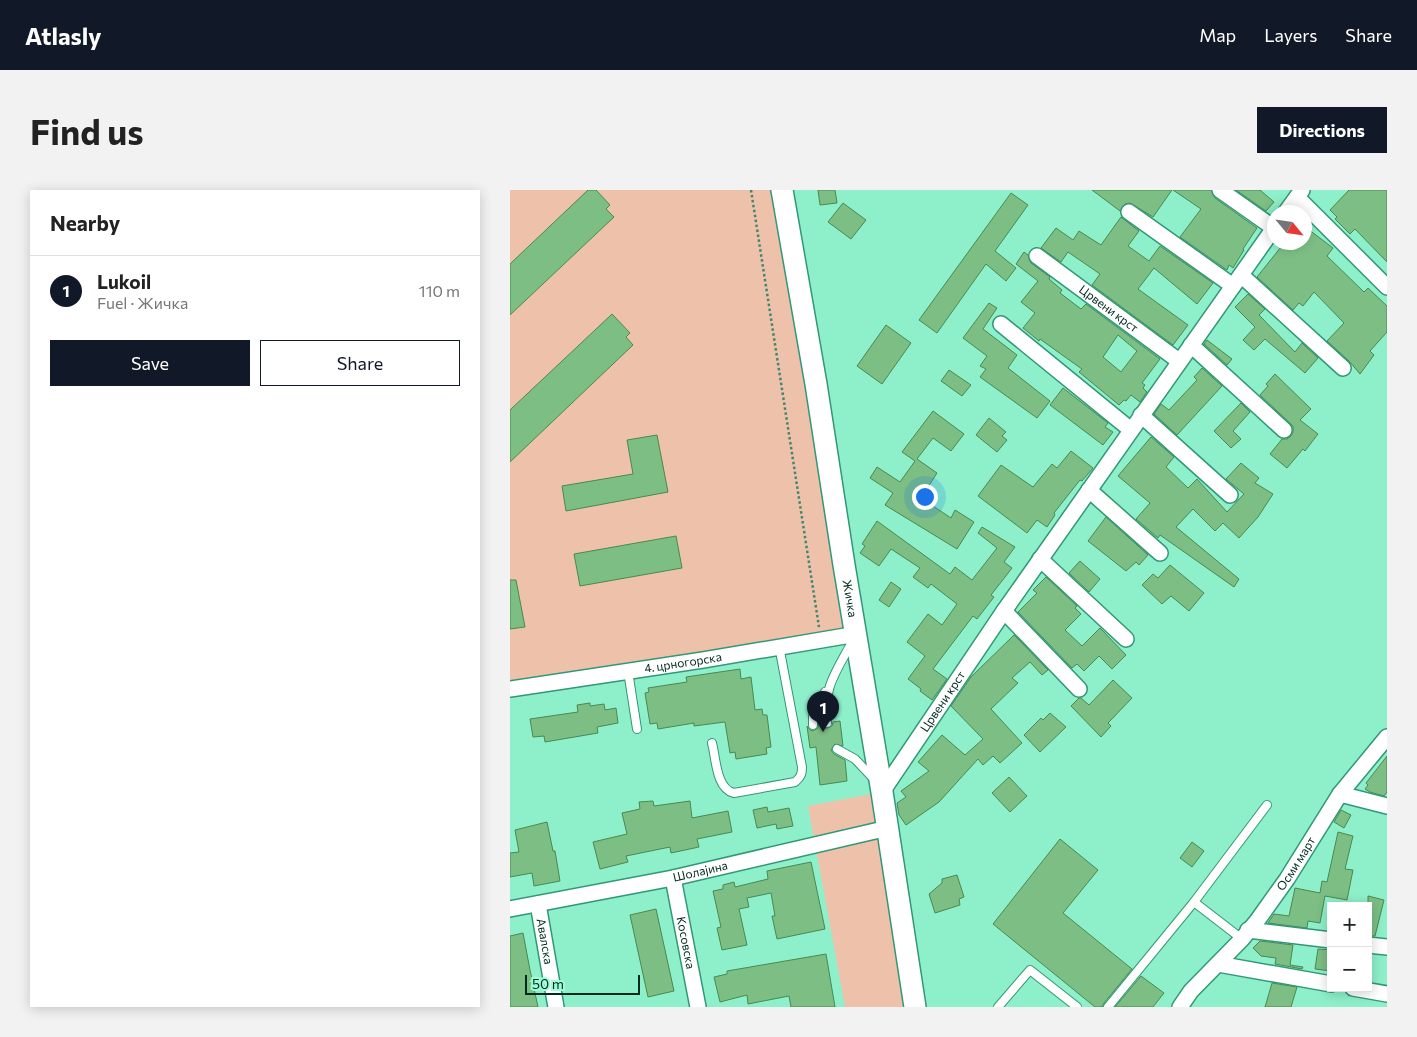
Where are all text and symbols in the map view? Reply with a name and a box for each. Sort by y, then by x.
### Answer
text: Atlasly [25,21,102,50]
text: Map [1199,24,1236,46]
text: Layers [1264,24,1317,46]
text: Share [1345,24,1392,46]
button: Directions [1257,107,1387,153]
text: Find us [30,109,144,152]
north arrow [1267,205,1312,250]
text: Nearby [50,210,120,235]
text: Lukoil [97,270,151,293]
text: 1 [62,281,70,300]
text: 110 m [419,281,460,300]
street label: Црвени крст [1077,282,1142,335]
text: Fuel · Жичка [97,293,188,312]
button: Save [50,340,250,386]
button: Share [260,340,460,386]
your location [912,484,938,510]
street label: Жичка [841,578,861,618]
street label: 4. црногорска [643,649,723,675]
street label: Црвени крст [917,668,968,734]
pin: 1 [807,691,839,732]
street label: Осми март [1273,834,1318,893]
street label: Шолајина [671,858,729,884]
map controls [1327,902,1372,992]
button: + [1327,902,1372,947]
street label: Косовска [675,915,698,970]
street label: Авалска [535,917,556,965]
button: − [1327,947,1372,992]
scale bar [525,972,640,995]
text: 50 m [532,975,564,992]

